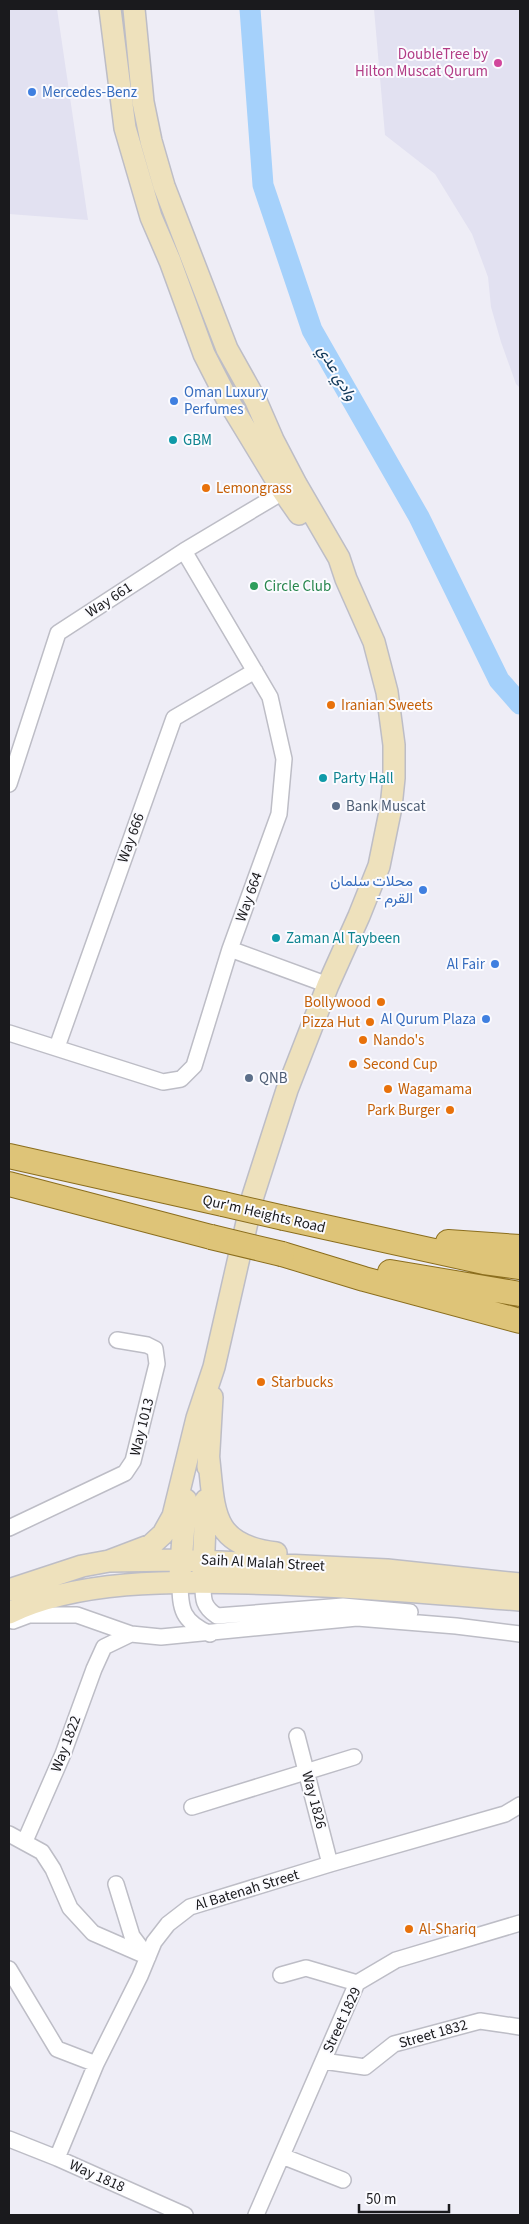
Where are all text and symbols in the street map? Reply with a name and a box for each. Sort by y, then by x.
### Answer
place label: DoubleTree by Hilton Muscat Qurum [355,44,488,82]
marker: DoubleTree by Hilton Muscat Qurum [492,57,504,69]
place label: Mercedes-Benz [42,82,137,103]
marker: Mercedes-Benz [26,86,38,98]
water label: وادي عدي [310,341,362,406]
place label: Oman Luxury Perfumes [184,382,268,420]
marker: Oman Luxury Perfumes [168,395,180,407]
place label: GBM [183,430,212,451]
marker: GBM [167,434,179,446]
place label: Lemongrass [216,478,292,499]
marker: Lemongrass [200,482,212,494]
place label: Circle Club [264,576,331,597]
street label: Way 661 [82,577,136,623]
marker: Circle Club [248,580,260,592]
place label: Iranian Sweets [341,695,433,716]
marker: Iranian Sweets [325,699,337,711]
place label: Party Hall [333,768,394,789]
marker: Party Hall [317,772,329,784]
place label: Bank Muscat [346,796,425,817]
marker: Bank Muscat [330,800,342,812]
street label: Way 666 [112,810,150,866]
street label: Way 664 [230,869,268,925]
place label: محلات سلمان - القرم [330,871,413,909]
marker: محلات سلمان - القرم [417,884,429,896]
place label: Zaman Al Taybeen [286,928,400,949]
marker: Zaman Al Taybeen [270,932,282,944]
place label: Al Fair [447,954,486,975]
marker: Al Fair [489,958,501,970]
place label: Bollywood [304,992,371,1013]
marker: Bollywood [375,996,387,1008]
place label: Al Qurum Plaza [381,1009,476,1030]
place label: Pizza Hut [302,1012,360,1033]
marker: Al Qurum Plaza [480,1013,492,1025]
marker: Pizza Hut [364,1016,376,1028]
place label: Nando's [373,1030,424,1051]
marker: Nando's [357,1034,369,1046]
place label: Second Cup [363,1054,438,1075]
marker: Second Cup [347,1058,359,1070]
place label: QNB [259,1068,288,1089]
marker: QNB [243,1072,255,1084]
place label: Wagamama [398,1079,472,1100]
marker: Wagamama [382,1083,394,1095]
place label: Park Burger [367,1100,441,1121]
marker: Park Burger [444,1104,456,1116]
street label: Qur'm Heights Road [200,1190,328,1238]
place label: Starbucks [271,1372,333,1393]
marker: Starbucks [255,1376,267,1388]
street label: Way 1013 [125,1396,159,1458]
street label: Saih Al Malah Street [201,1549,325,1577]
street label: Way 1822 [46,1713,86,1775]
street label: Way 1826 [296,1769,332,1831]
street label: Al Batenah Street [192,1864,302,1916]
place label: Al-Shariq [419,1919,476,1940]
marker: Al-Shariq [403,1923,415,1935]
street label: Street 1829 [318,1984,366,2056]
street label: Street 1832 [396,2014,470,2054]
street label: Way 1818 [66,2154,128,2198]
scale bar [359,2182,449,2214]
text: 50 m [366,2189,396,2210]

